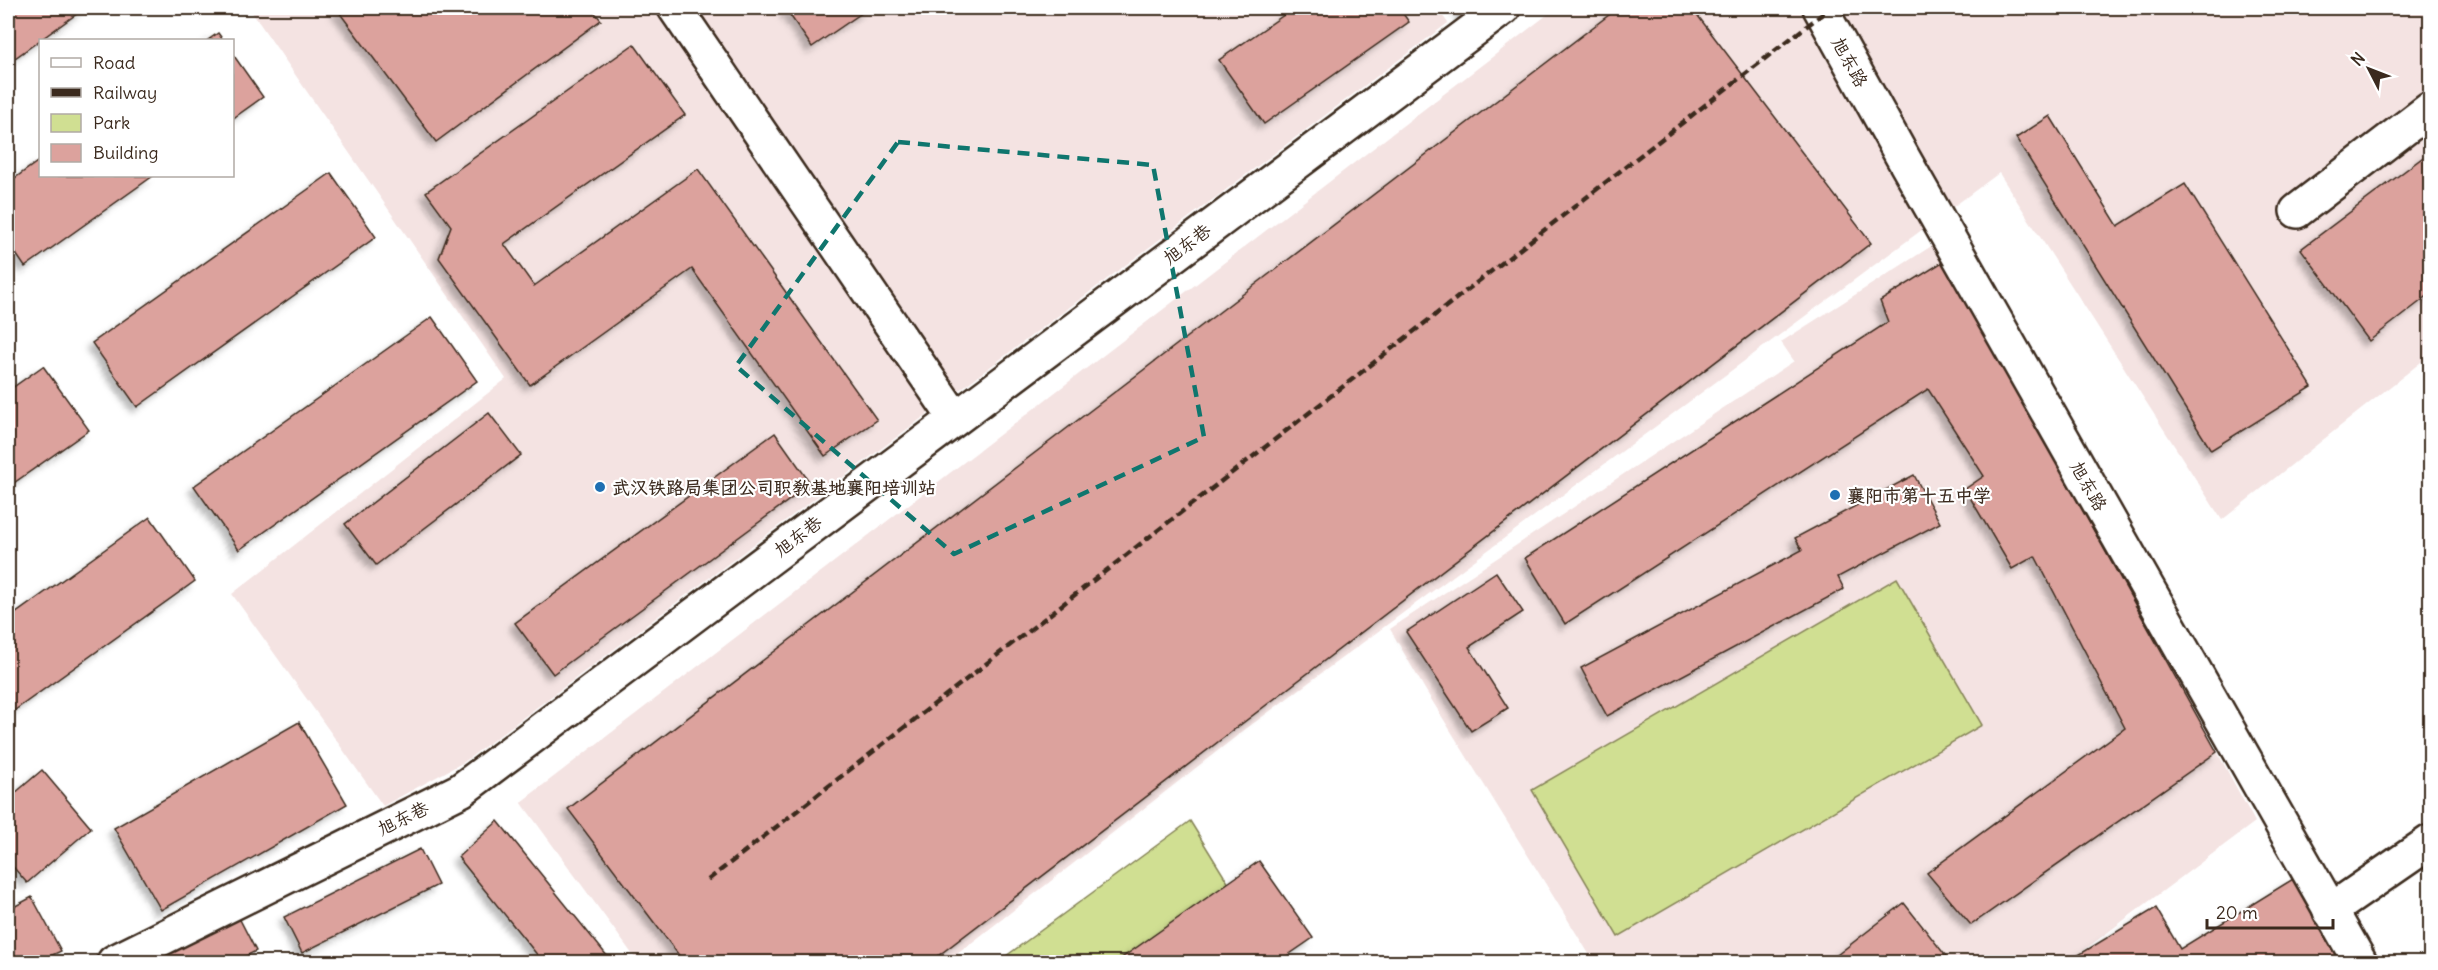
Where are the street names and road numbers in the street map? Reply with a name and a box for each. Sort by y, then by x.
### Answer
street label: 旭东路 [1827,33,1873,91]
street label: 旭东巷 [1159,219,1215,269]
street label: 旭东路 [2066,457,2112,515]
street label: 旭东巷 [770,511,826,561]
street label: 旭东巷 [374,796,432,840]

